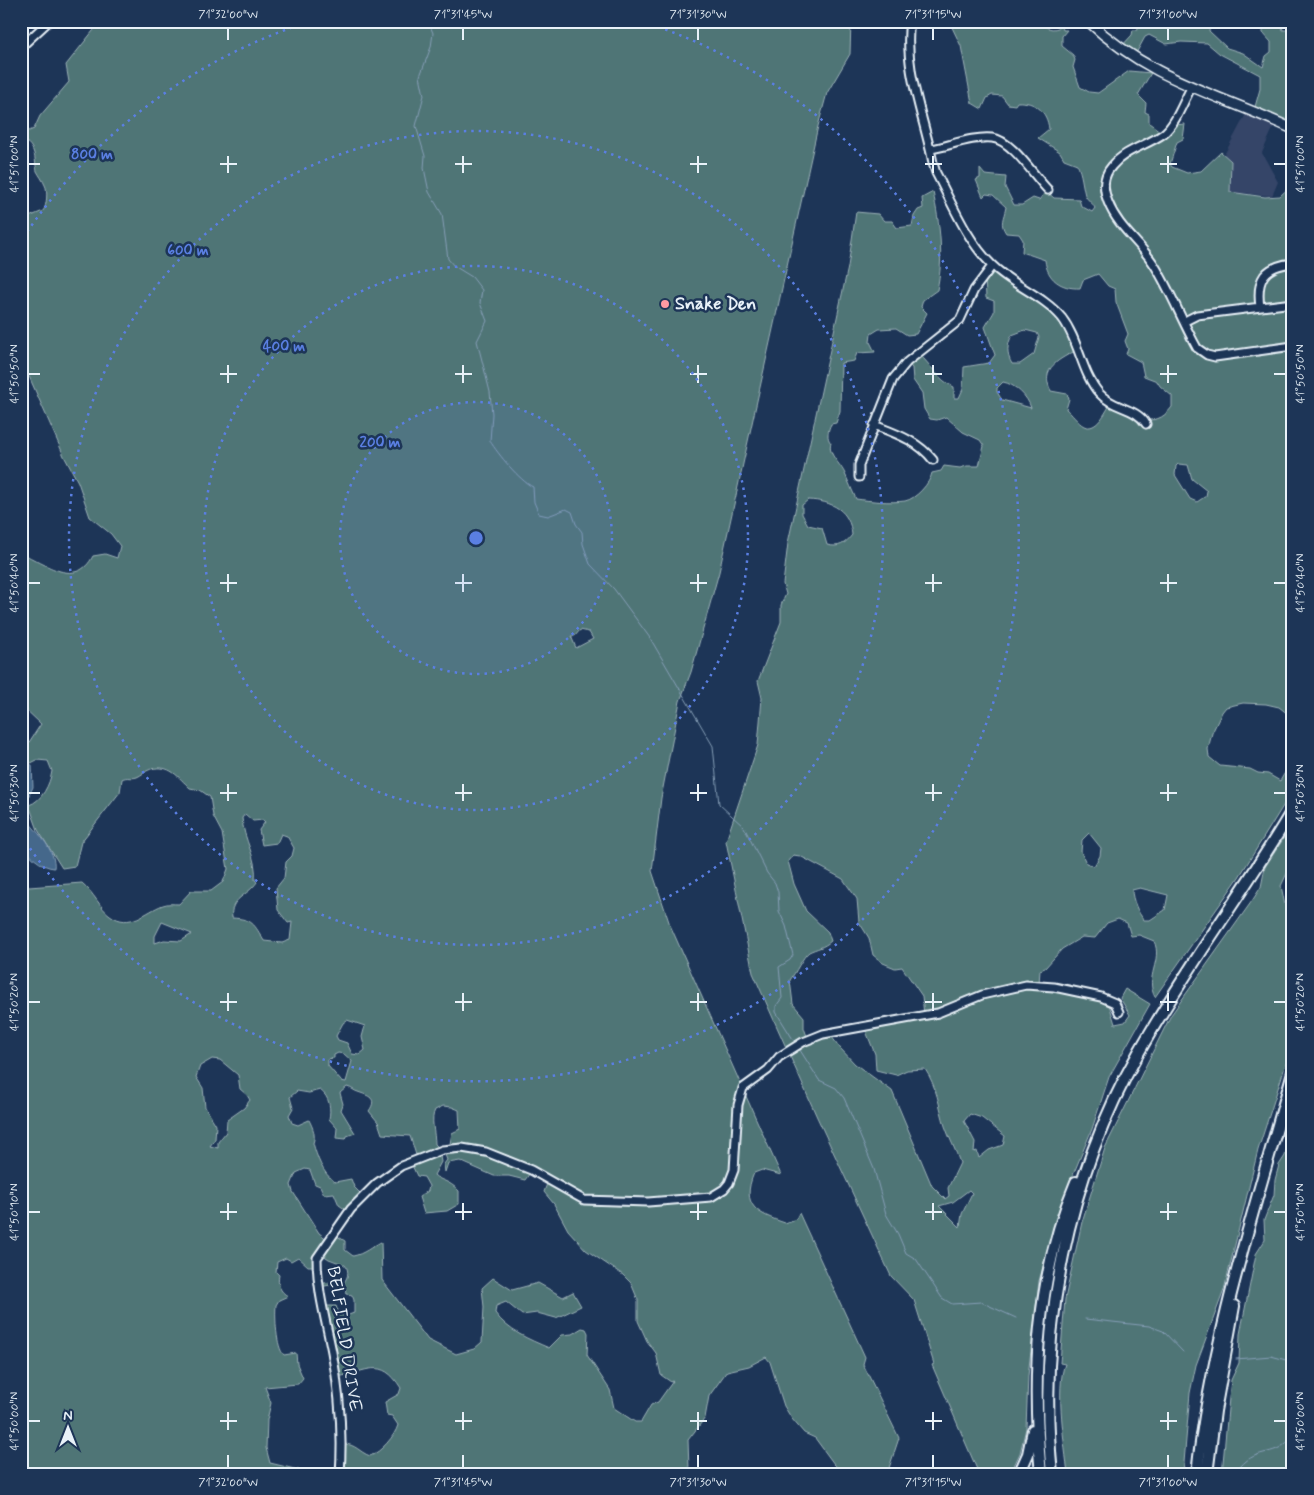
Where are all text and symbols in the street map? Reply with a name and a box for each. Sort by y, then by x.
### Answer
text: 71°32'00"W [198,7,258,23]
text: 71°31'45"W [434,7,492,23]
text: 71°31'30"W [669,7,727,23]
text: 71°31'15"W [905,7,961,23]
text: 71°31'00"W [1139,7,1197,23]
text: 41°51'00"N [7,135,23,193]
text: 41°51'00"N [1293,135,1309,193]
text: 800 m [71,145,113,165]
text: 600 m [167,241,209,261]
place label: Snake Den [675,292,756,316]
marker: Snake Den [659,298,671,310]
text: 400 m [263,337,305,357]
text: 41°50'50"N [7,344,23,404]
text: 41°50'50"N [1293,344,1309,404]
text: 200 m [360,433,401,453]
centre of rings [467,529,485,547]
text: 41°50'40"N [7,553,23,613]
text: 41°50'40"N [1293,553,1309,613]
text: 41°50'30"N [7,764,23,822]
text: 41°50'30"N [1293,764,1309,822]
text: 41°50'20"N [7,973,23,1031]
text: 41°50'20"N [1293,973,1309,1031]
text: 41°50'10"N [7,1183,23,1241]
text: 41°50'10"N [1293,1183,1309,1241]
street label: BELFIELD DRIVE [321,1265,367,1414]
text: 41°50'00"N [7,1392,23,1450]
text: 41°50'00"N [1293,1392,1309,1450]
north arrow [42,1402,92,1452]
text: N [63,1407,73,1425]
text: 71°32'00"W [198,1475,258,1491]
text: 71°31'45"W [434,1475,492,1491]
text: 71°31'30"W [669,1475,727,1491]
text: 71°31'15"W [905,1475,961,1491]
text: 71°31'00"W [1139,1475,1197,1491]

